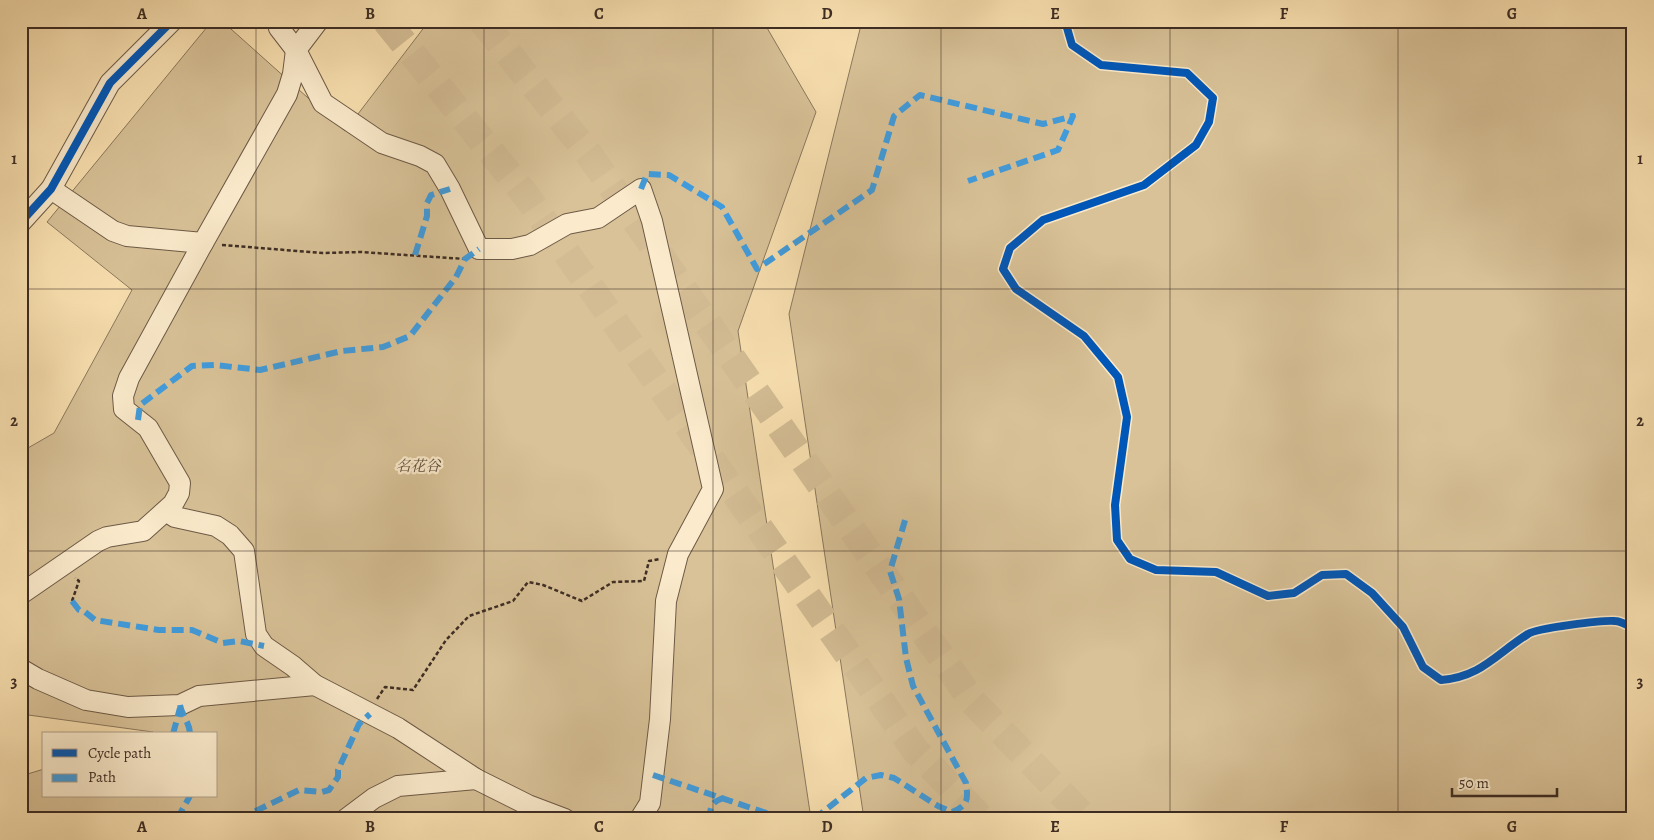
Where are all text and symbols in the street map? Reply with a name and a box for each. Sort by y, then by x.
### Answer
text: A [136,3,148,25]
text: B [365,3,375,25]
text: C [594,3,604,25]
text: D [821,3,833,25]
text: E [1050,3,1060,25]
text: F [1280,3,1289,25]
text: G [1507,3,1517,25]
text: 1 [11,148,17,170]
text: 1 [1637,148,1643,170]
text: 2 [10,410,18,432]
text: 2 [1636,410,1644,432]
park label: 名花谷 [395,456,441,476]
text: 3 [11,671,18,693]
text: 3 [1637,671,1644,693]
legend [42,732,218,798]
text: Cycle path [88,743,151,763]
scale bar [1452,765,1556,797]
text: Path [88,767,116,787]
text: 50 m [1459,773,1489,793]
text: A [136,816,148,838]
text: B [365,816,375,838]
text: C [594,816,604,838]
text: D [821,816,833,838]
text: E [1050,816,1060,838]
text: F [1280,816,1289,838]
text: G [1507,816,1517,838]

